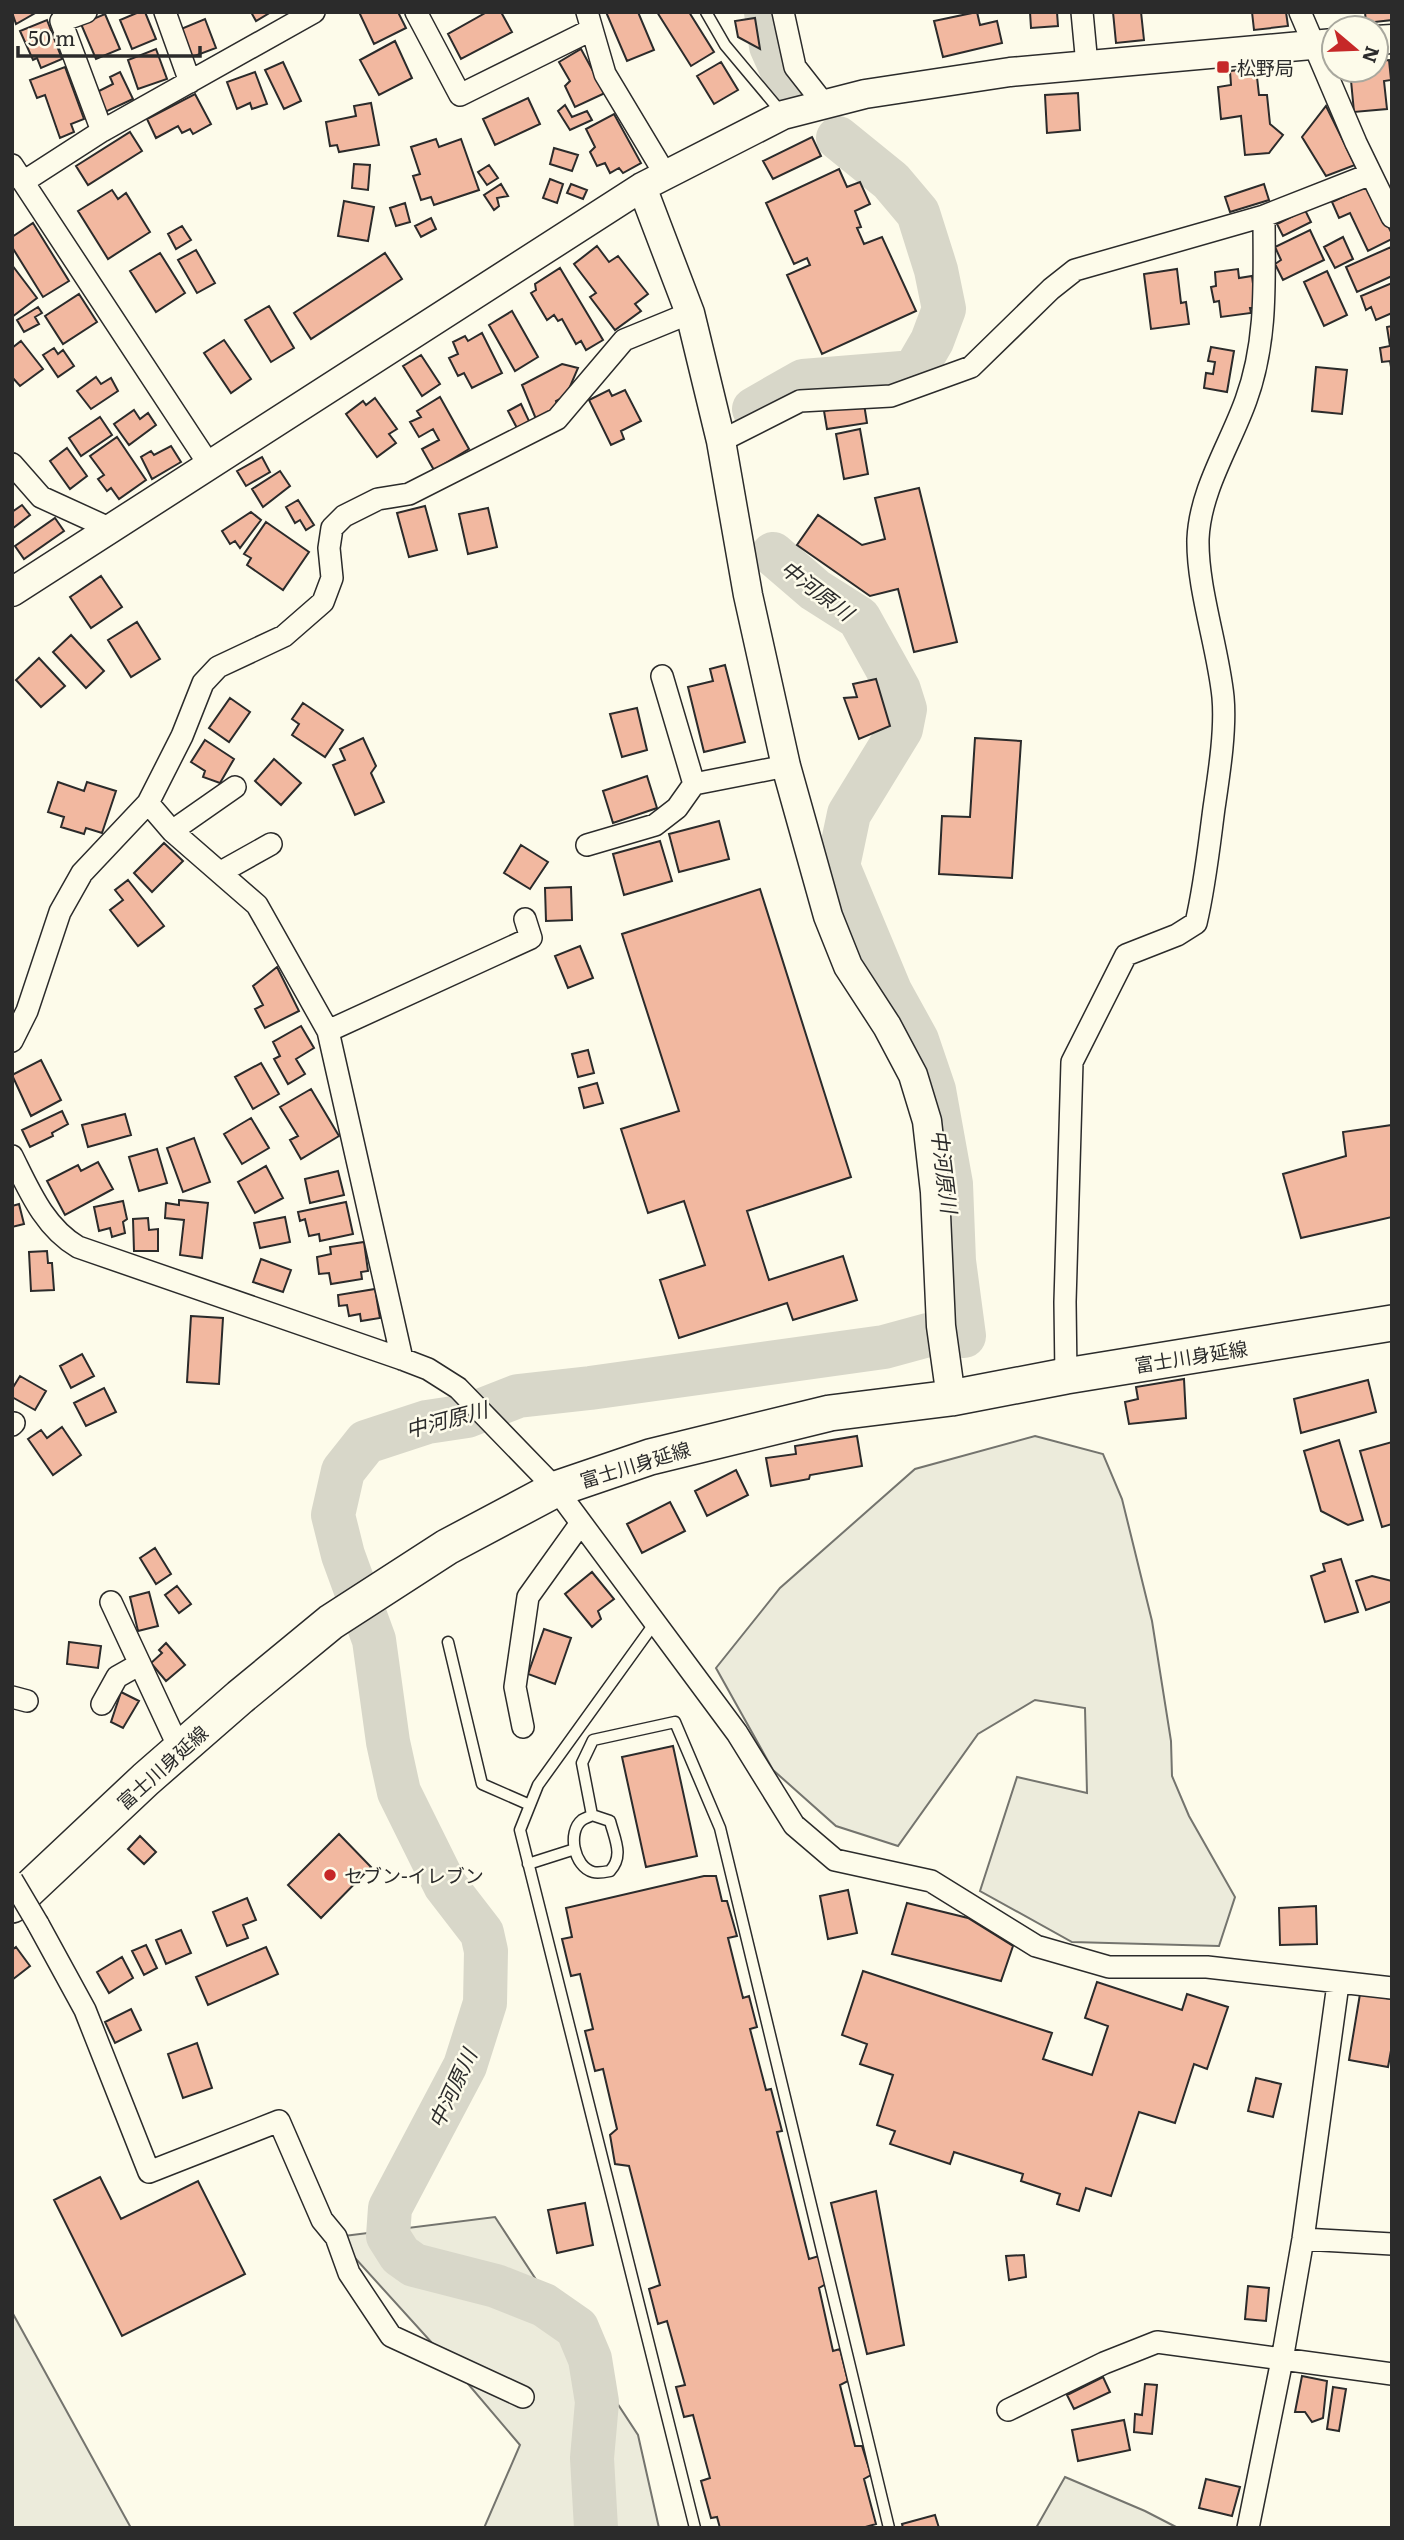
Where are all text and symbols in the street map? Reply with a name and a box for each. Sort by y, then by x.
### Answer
scale bar [18,14,200,58]
north arrow [1320,14,1390,84]
text: 50 m [28,21,75,52]
text: N [1356,43,1388,67]
place label: 松野局 [1237,53,1294,81]
marker: 松野局 [1215,59,1231,75]
water label: 中河原川 [775,551,862,628]
water label: 中河原川 [925,1127,967,1217]
street label: 富士川身延線 [1133,1333,1249,1379]
water label: 中河原川 [401,1392,493,1444]
street label: 富士川身延線 [576,1434,694,1494]
street label: 富士川身延線 [110,1718,214,1816]
place label: セブン-イレブン [344,1861,484,1889]
marker: セブン-イレブン [322,1867,338,1883]
water label: 中河原川 [419,2042,484,2133]

